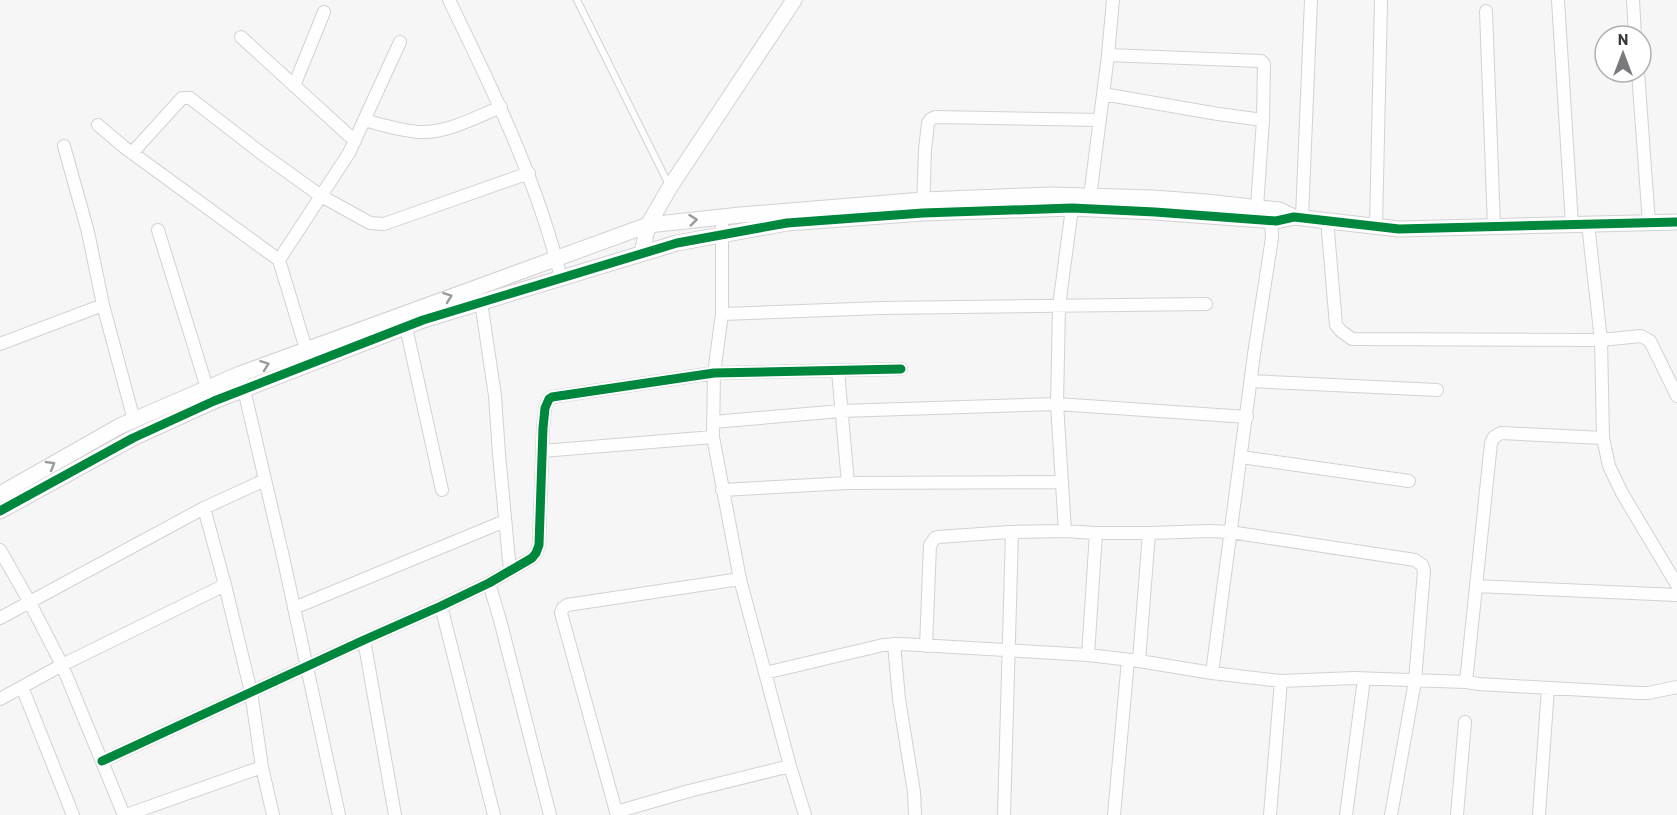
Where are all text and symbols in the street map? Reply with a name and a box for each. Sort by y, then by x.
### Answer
north arrow [1593,24,1653,84]
text: N [1618,29,1628,48]
one-way arrow [688,214,698,227]
one-way arrow [442,292,453,305]
one-way arrow [259,359,270,372]
one-way arrow [45,461,55,472]

